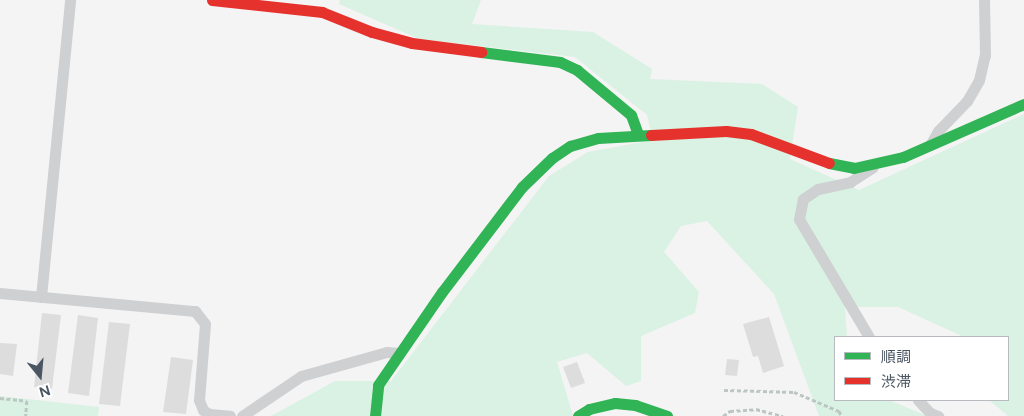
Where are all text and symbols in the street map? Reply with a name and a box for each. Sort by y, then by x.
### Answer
legend [834,336,1009,401]
text: 順調 [881,348,911,366]
north arrow [15,351,65,401]
text: 渋滞 [881,373,911,391]
text: N [37,381,52,401]

